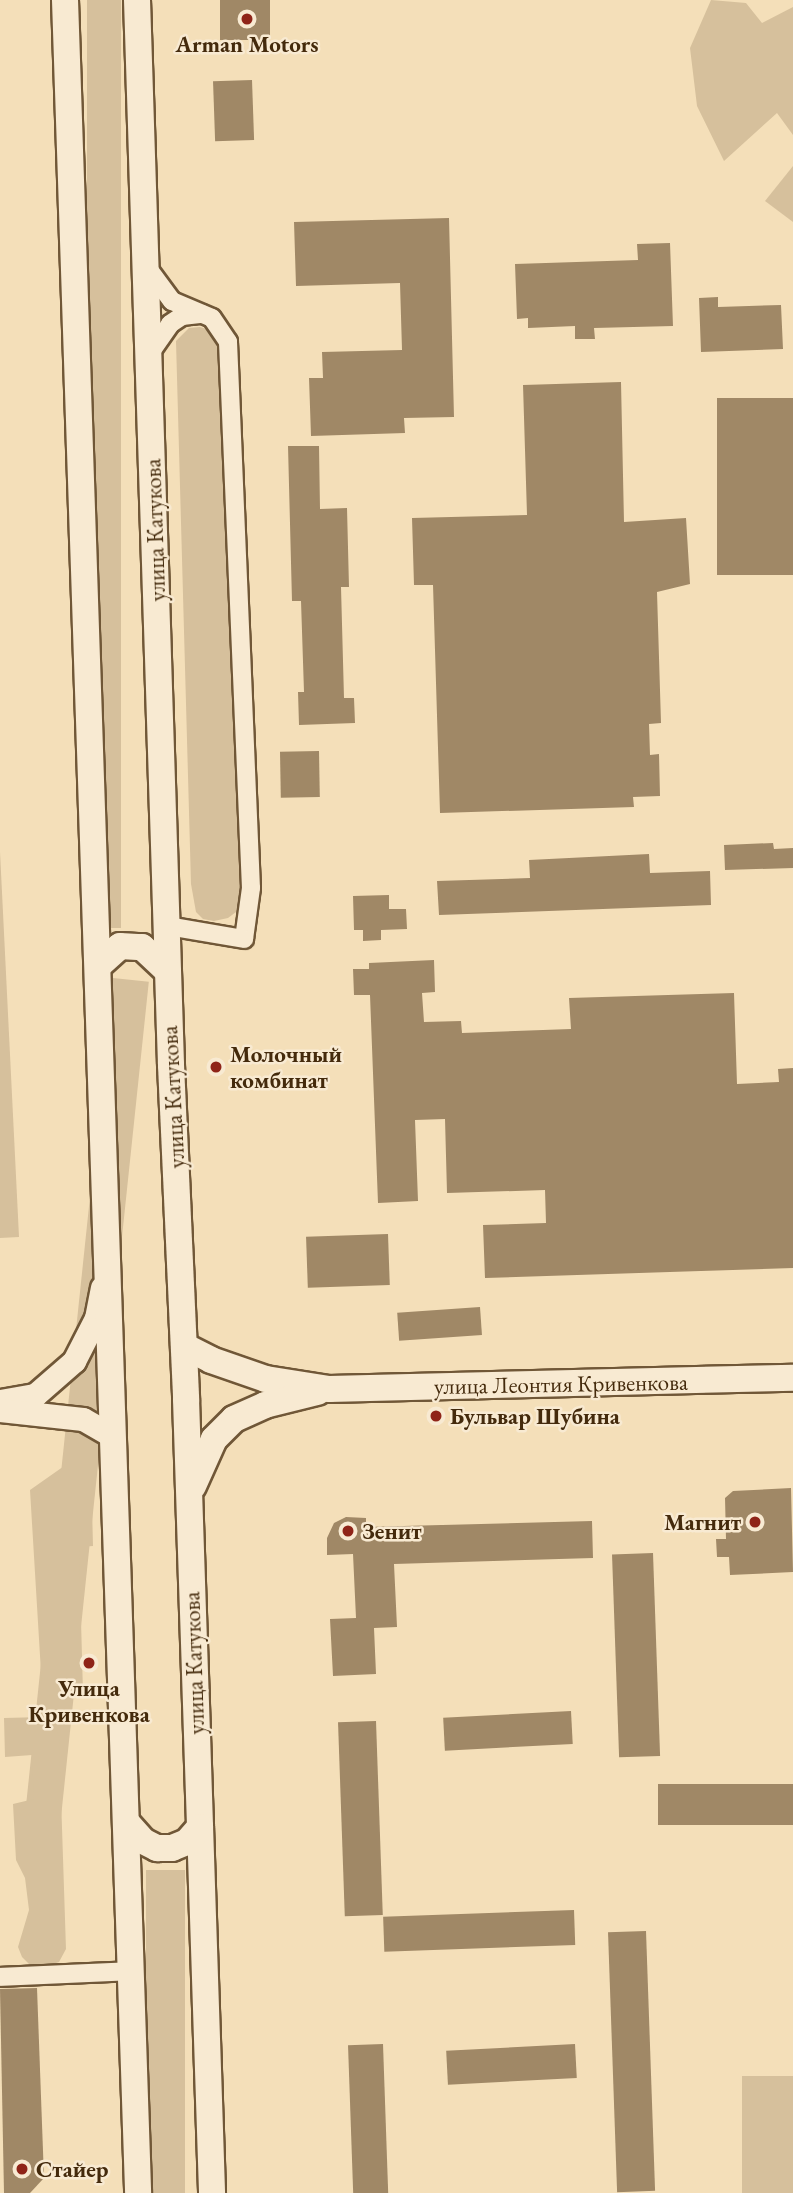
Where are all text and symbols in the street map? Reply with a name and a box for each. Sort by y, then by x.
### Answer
marker: Arman Motors [239,11,255,27]
place label: Arman Motors [175,30,319,58]
street label: улица Катукова [139,458,171,602]
street label: улица Катукова [155,1025,191,1169]
place label: Молочный комбинат [230,1040,342,1094]
marker: Молочный комбинат [208,1059,224,1075]
street label: улица Леонтия Кривенкова [434,1368,688,1400]
place label: Бульвар Шубина [450,1402,620,1430]
marker: Бульвар Шубина [428,1408,444,1424]
place label: Магнит [664,1508,741,1536]
marker: Магнит [747,1514,763,1530]
place label: Зенит [362,1517,422,1545]
marker: Зенит [340,1523,356,1539]
street label: улица Катукова [178,1591,210,1735]
marker: Улица Кривенкова [81,1655,97,1671]
place label: Улица Кривенкова [28,1674,150,1728]
place label: Стайер [36,2155,108,2183]
marker: Стайер [14,2161,30,2177]

